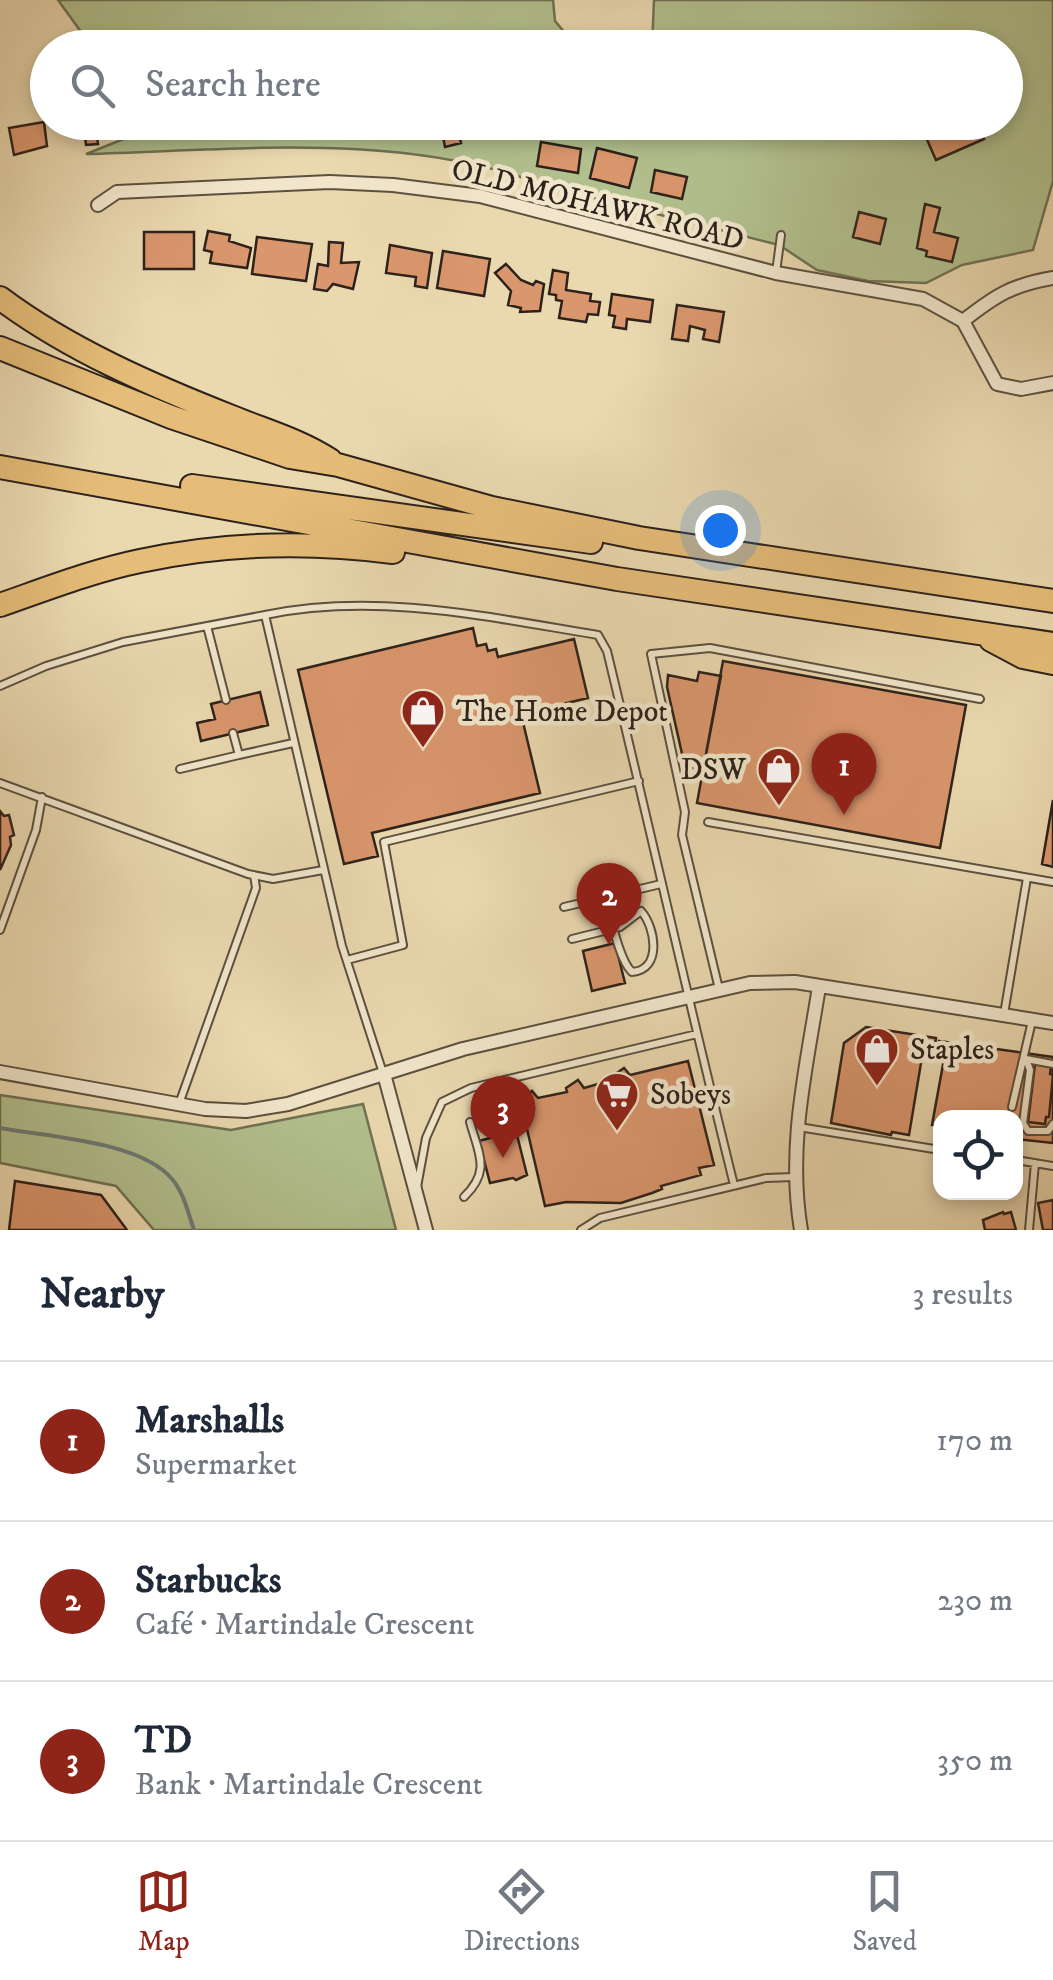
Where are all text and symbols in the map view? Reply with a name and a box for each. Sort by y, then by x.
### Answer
search box [30,30,1023,140]
icon: search [65,58,120,113]
text: Search here [145,61,321,109]
street label: OLD MOHAWK ROAD [448,151,748,260]
your location [695,505,746,556]
shop icon: The Home Depot [400,688,446,749]
place label: The Home Depot [456,694,668,731]
pin: 1 [812,732,876,815]
shop icon: DSW [756,746,802,807]
place label: DSW [680,752,747,789]
pin: 2 [576,862,642,945]
shop icon: Staples [854,1026,900,1087]
place label: Staples [910,1032,994,1069]
supermarket icon: Sobeys [594,1071,640,1132]
pin: 3 [470,1076,536,1158]
place label: Sobeys [650,1077,731,1114]
map controls [933,1110,1023,1200]
button: locate [933,1110,1023,1200]
text: Nearby [40,1269,164,1321]
text: 3 results [912,1275,1013,1315]
text: Marshalls [135,1397,284,1445]
text: 1 [67,1421,78,1461]
text: 170 m [936,1421,1013,1461]
text: Supermarket [135,1445,297,1485]
text: Starbucks [135,1557,281,1605]
text: 2 [65,1581,80,1621]
text: 230 m [937,1581,1013,1621]
text: Café · Martindale Crescent [135,1605,474,1645]
text: TD [135,1717,192,1765]
text: 3 [67,1741,78,1781]
text: 350 m [937,1741,1013,1781]
text: Bank · Martindale Crescent [135,1765,483,1805]
tab: Map [136,1864,191,1959]
tab: Directions [464,1864,580,1959]
tab: Saved [852,1864,917,1959]

